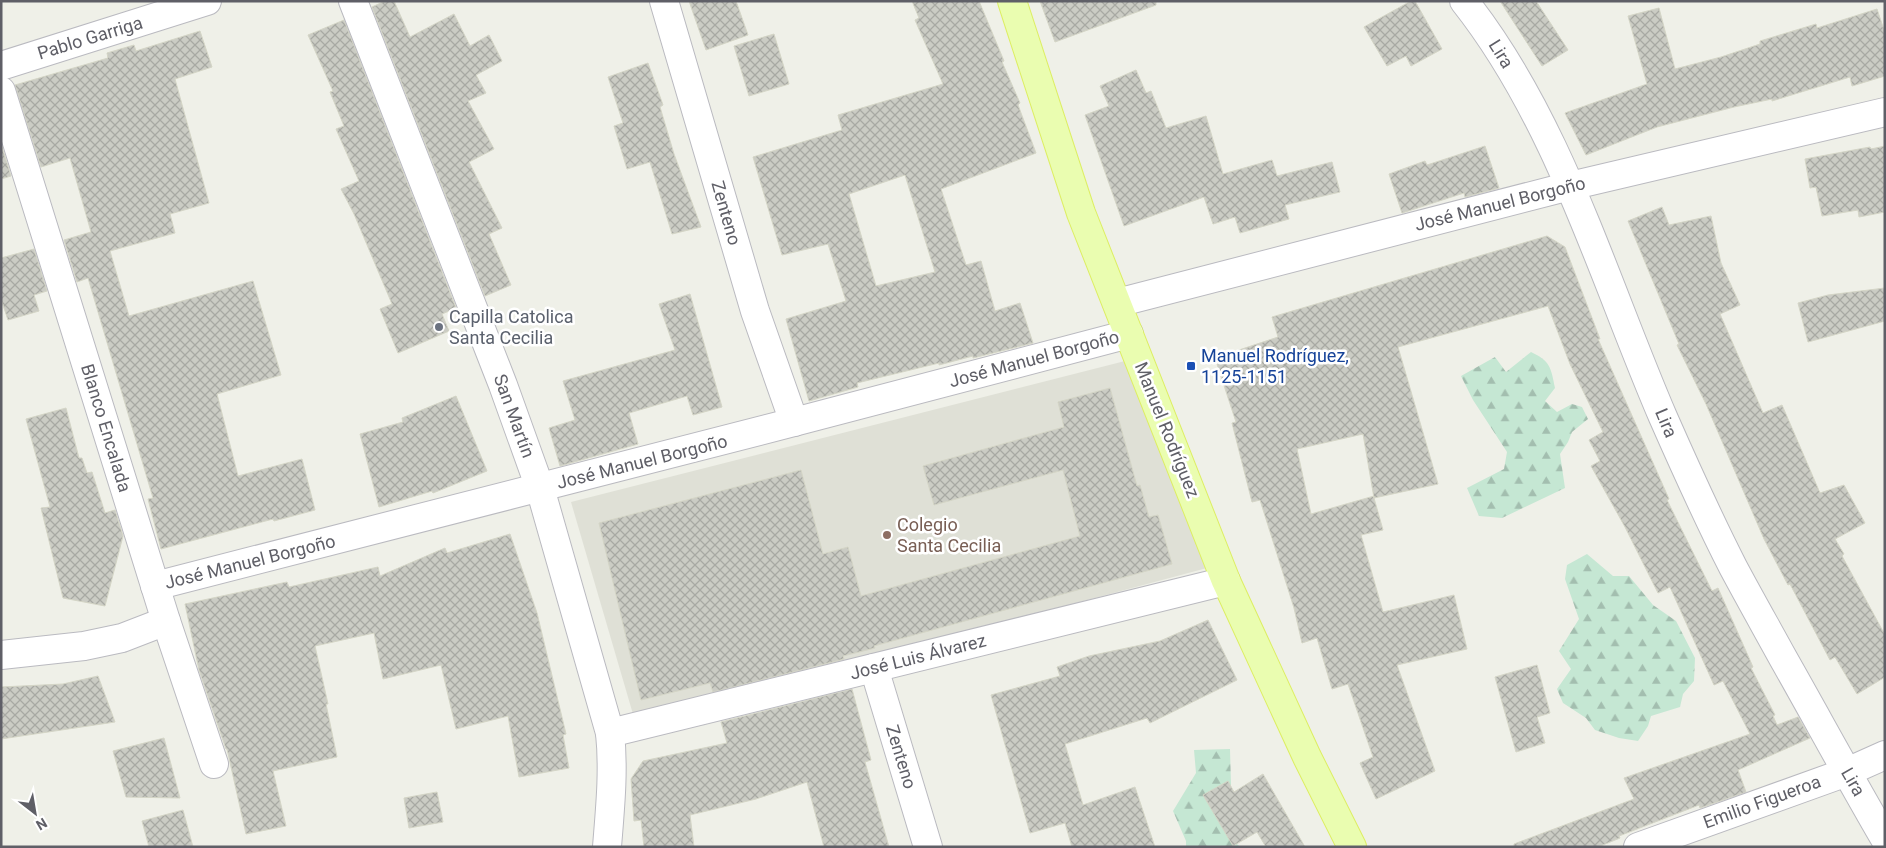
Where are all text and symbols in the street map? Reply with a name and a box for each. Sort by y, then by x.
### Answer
street label: Pablo Garriga [35,12,145,63]
street label: Lira [1485,36,1518,72]
street label: José Manuel Borgoño [1412,172,1587,235]
street label: Zenteno [707,178,746,247]
place label: Capilla Catolica Santa Cecilia [449,306,573,348]
marker: Capilla Catolica Santa Cecilia [433,321,445,333]
street label: José Manuel Borgoño [947,326,1121,391]
place label: Manuel Rodríguez, 1125-1151 [1201,345,1349,387]
street label: Manuel Rodríguez [1131,359,1204,501]
marker: Manuel Rodríguez, 1125-1151 [1185,360,1197,372]
street label: Blanco Encalada [77,361,136,495]
street label: San Martín [490,371,539,460]
street label: Lira [1651,405,1682,441]
street label: José Manuel Borgoño [554,430,729,493]
place label: Colegio Santa Cecilia [897,514,1001,556]
marker: Colegio Santa Cecilia [881,529,893,541]
street label: José Manuel Borgoño [162,530,337,593]
street label: José Luis Álvarez [848,629,988,684]
street label: Zenteno [882,722,921,791]
street label: Lira [1837,764,1870,800]
street label: Emilio Figueroa [1700,770,1824,833]
north arrow [10,788,60,838]
text: N [33,815,50,834]

